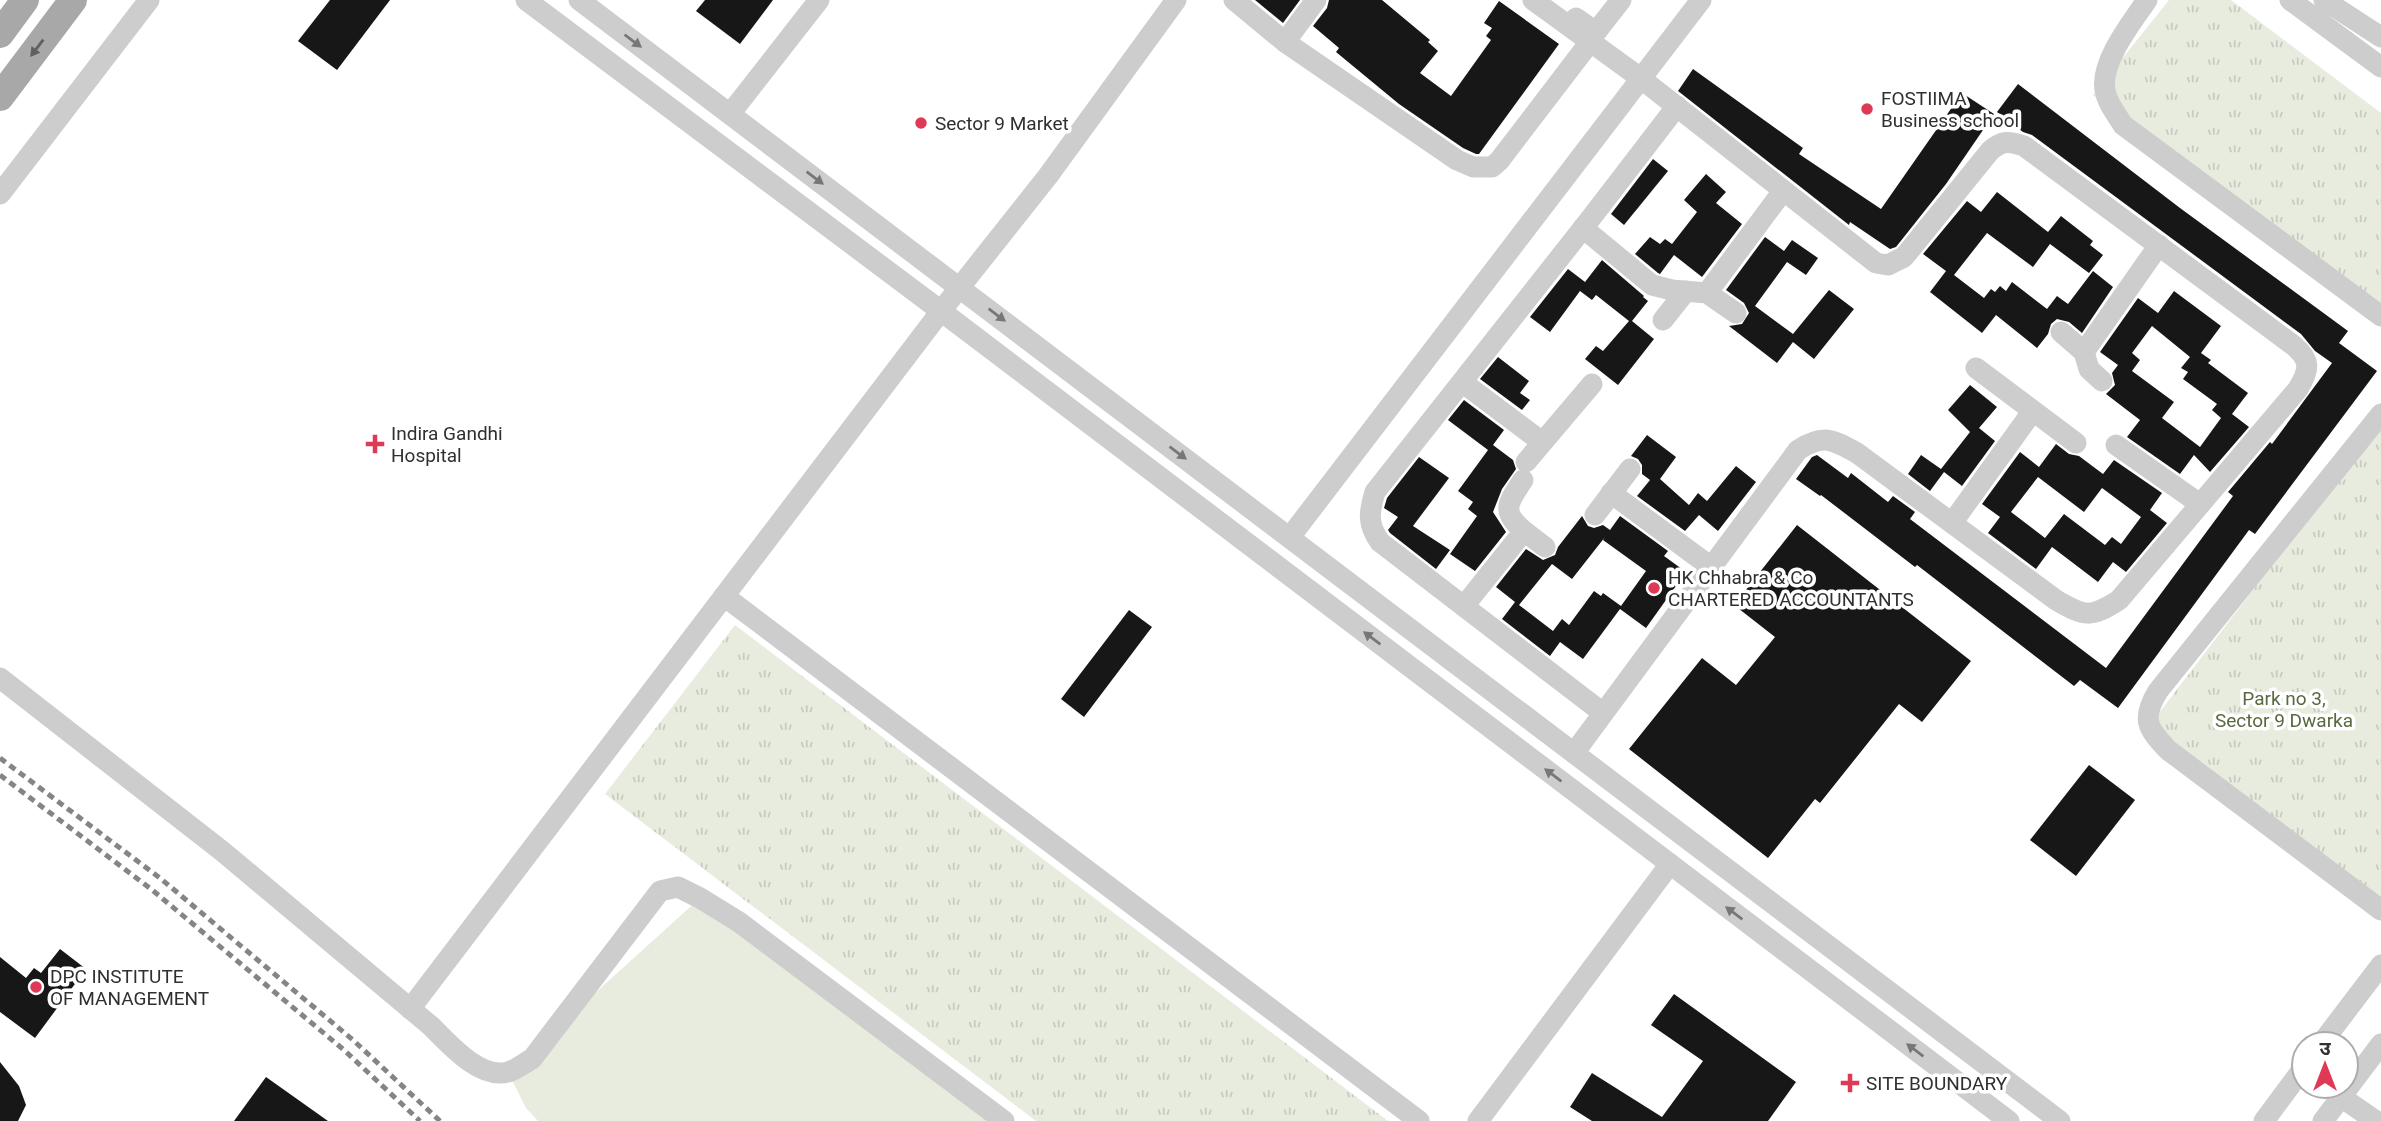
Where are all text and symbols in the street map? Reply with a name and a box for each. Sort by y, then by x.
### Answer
one-way arrow [624,34,642,49]
one-way arrow [29,39,44,57]
place label: FOSTIIMA Business school [1881,87,2019,132]
marker: FOSTIIMA Business school [1859,101,1875,117]
place label: Sector 9 Market [935,112,1069,135]
marker: Sector 9 Market [913,115,929,131]
one-way arrow [806,171,824,185]
one-way arrow [987,308,1005,323]
place label: Indira Gandhi Hospital [391,422,503,467]
marker: Indira Gandhi Hospital [365,434,385,454]
one-way arrow [1169,445,1187,459]
place label: HK Chhabra & Co CHARTERED ACCOUNTANTS [1668,566,1914,611]
marker: HK Chhabra & Co CHARTERED ACCOUNTANTS [1646,580,1662,596]
one-way arrow [1363,630,1381,645]
park label: Park no 3, Sector 9 Dwarka [2215,687,2353,732]
one-way arrow [1544,769,1562,783]
one-way arrow [1725,906,1743,920]
place label: DPC INSTITUTE OF MANAGEMENT [50,965,209,1010]
marker: DPC INSTITUTE OF MANAGEMENT [28,979,44,995]
north arrow [2290,1030,2360,1100]
text: उ [2319,1037,2331,1060]
one-way arrow [1907,1043,1925,1058]
place label: SITE BOUNDARY [1866,1072,2008,1095]
marker: SITE BOUNDARY [1840,1073,1860,1093]

